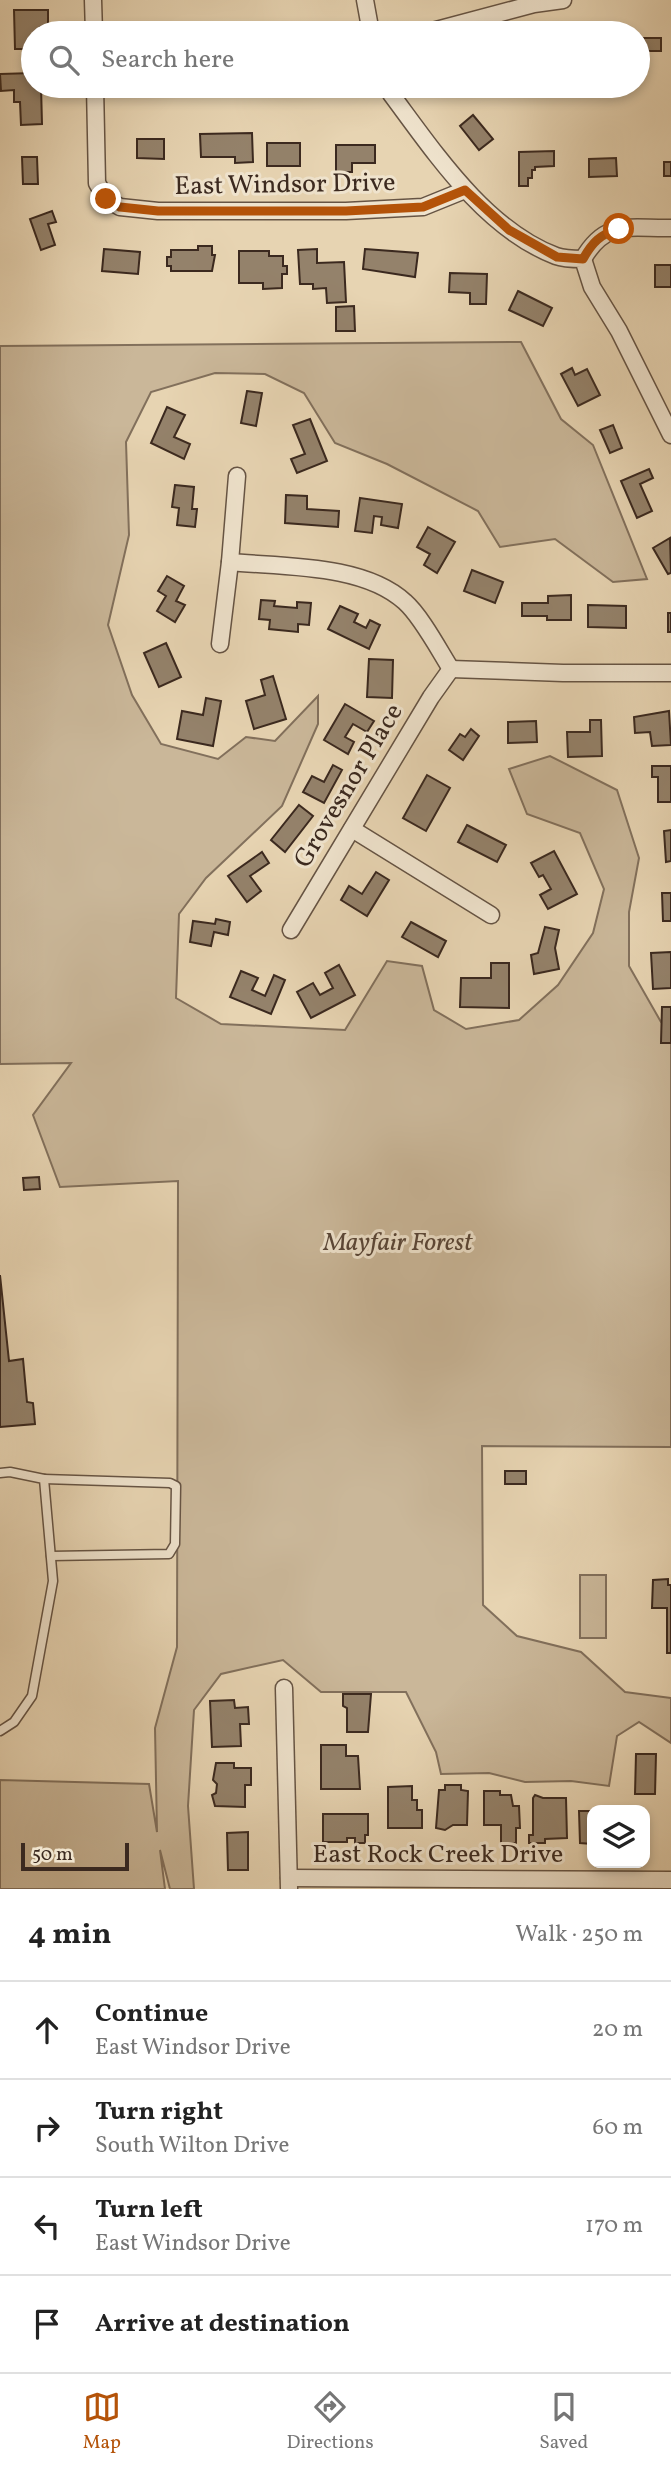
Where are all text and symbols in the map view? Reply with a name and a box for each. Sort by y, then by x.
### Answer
search box [21,21,650,98]
icon: search [45,41,83,79]
text: Search here [101,42,234,78]
street label: East Windsor Drive [174,165,396,205]
route end [90,183,121,214]
route start [603,213,634,244]
street label: Grovesnor Place [286,697,412,875]
park label: Mayfair Forest [323,1225,473,1261]
map controls [587,1805,650,1868]
button: layers [587,1805,650,1868]
street label: East Rock Creek Drive [313,1837,563,1873]
scale bar [21,1840,130,1872]
text: 50 m [32,1842,73,1868]
text: 4 min [28,1914,112,1956]
text: Walk · 250 m [515,1919,643,1951]
text: Continue [95,1996,208,2032]
icon: ahead [28,2011,66,2049]
text: 20 m [592,2014,643,2046]
text: East Windsor Drive [95,2032,291,2064]
text: Turn right [95,2094,223,2130]
icon: right [28,2109,66,2147]
text: 60 m [593,2112,643,2144]
text: South Wilton Drive [95,2130,289,2162]
text: Turn left [95,2192,203,2228]
icon: left [28,2207,66,2245]
text: 170 m [585,2210,643,2242]
text: East Windsor Drive [95,2228,291,2260]
icon: arrive [28,2305,66,2343]
text: Arrive at destination [95,2306,350,2342]
tab: Map [83,2388,121,2456]
tab: Directions [287,2388,374,2456]
tab: Saved [539,2388,588,2456]

